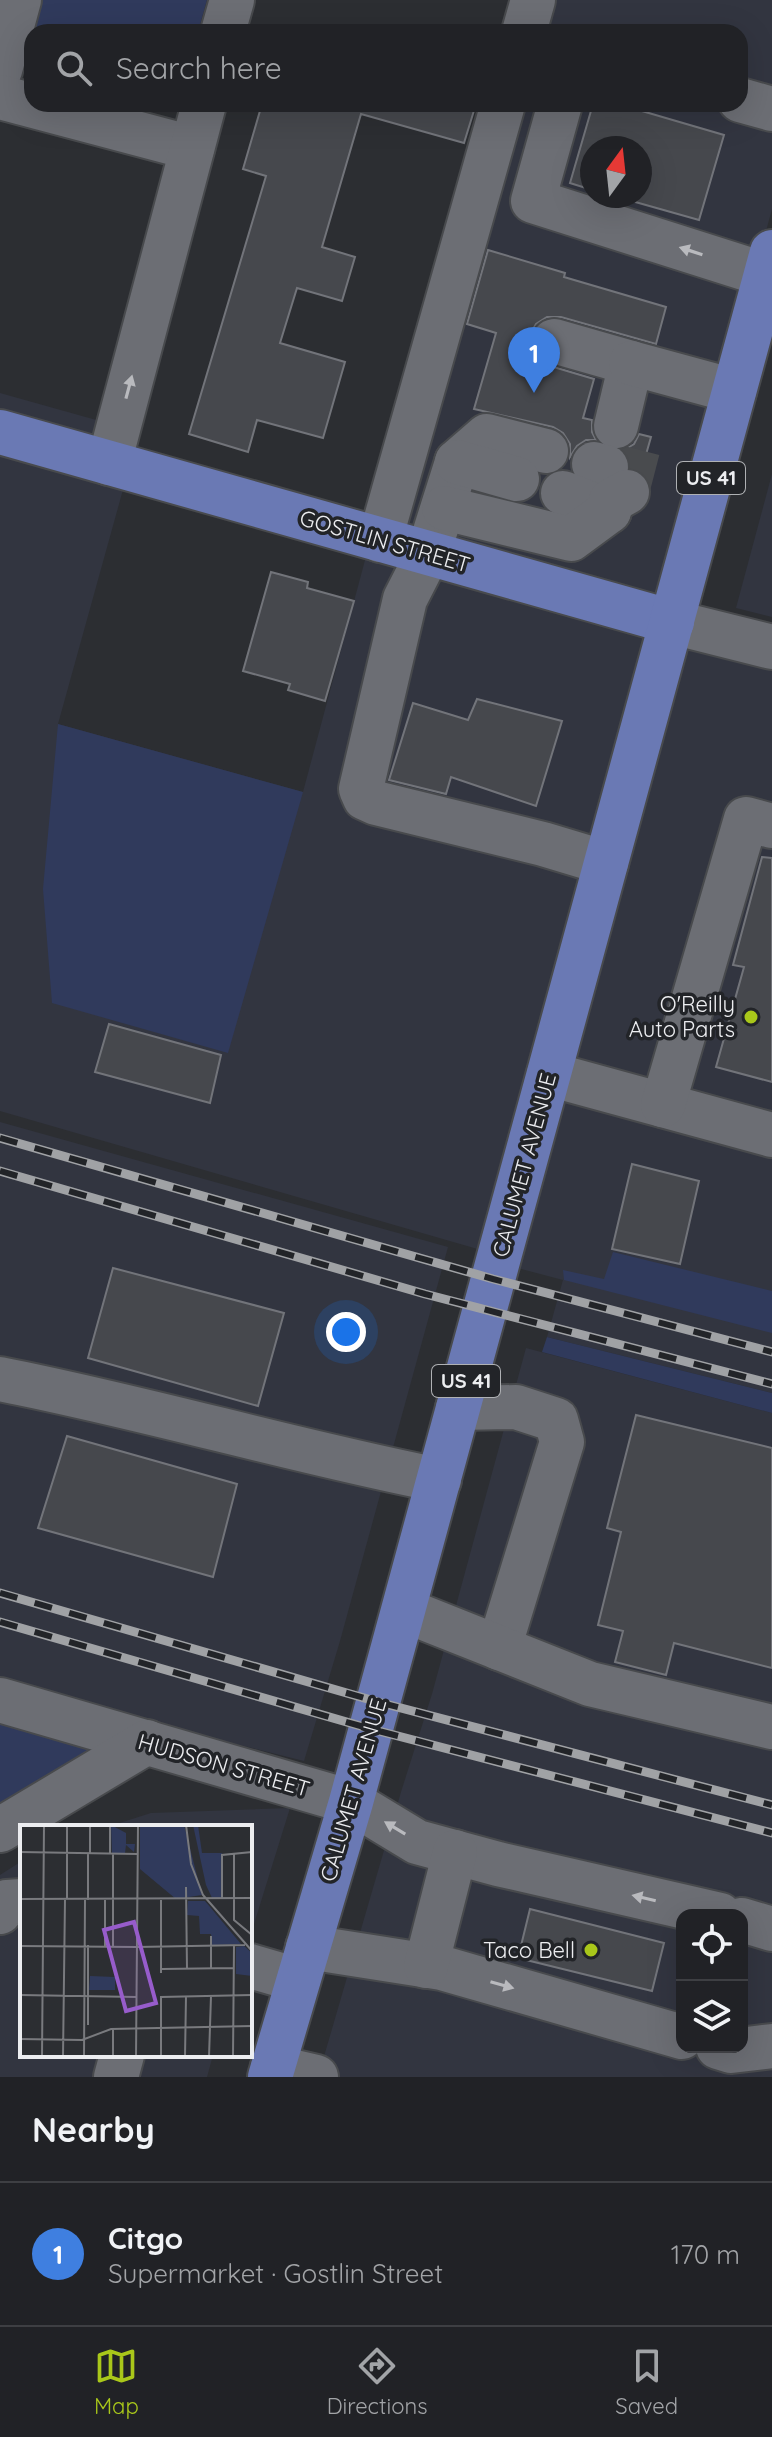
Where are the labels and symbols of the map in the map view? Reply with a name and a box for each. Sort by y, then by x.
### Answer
north arrow [580,136,652,208]
one-way arrow [679,244,703,257]
pin: 1 [508,327,560,393]
one-way arrow [123,375,136,399]
road number: US 41 [677,462,745,494]
street label: GOSTLIN STREET [297,503,473,579]
place label: O'Reilly Auto Parts [629,990,735,1043]
marker: O'Reilly Auto Parts [742,1008,760,1026]
street label: CALUMET AVENUE [486,1070,562,1260]
your location [326,1312,366,1352]
road number: US 41 [432,1365,500,1397]
street label: CALUMET AVENUE [313,1695,393,1885]
street label: HUDSON STREET [135,1727,313,1803]
one-way arrow [384,1822,406,1836]
inset map [20,1825,252,2057]
one-way arrow [632,1891,657,1903]
place label: Taco Bell [483,1936,575,1964]
marker: Taco Bell [582,1941,600,1959]
one-way arrow [490,1979,514,1992]

